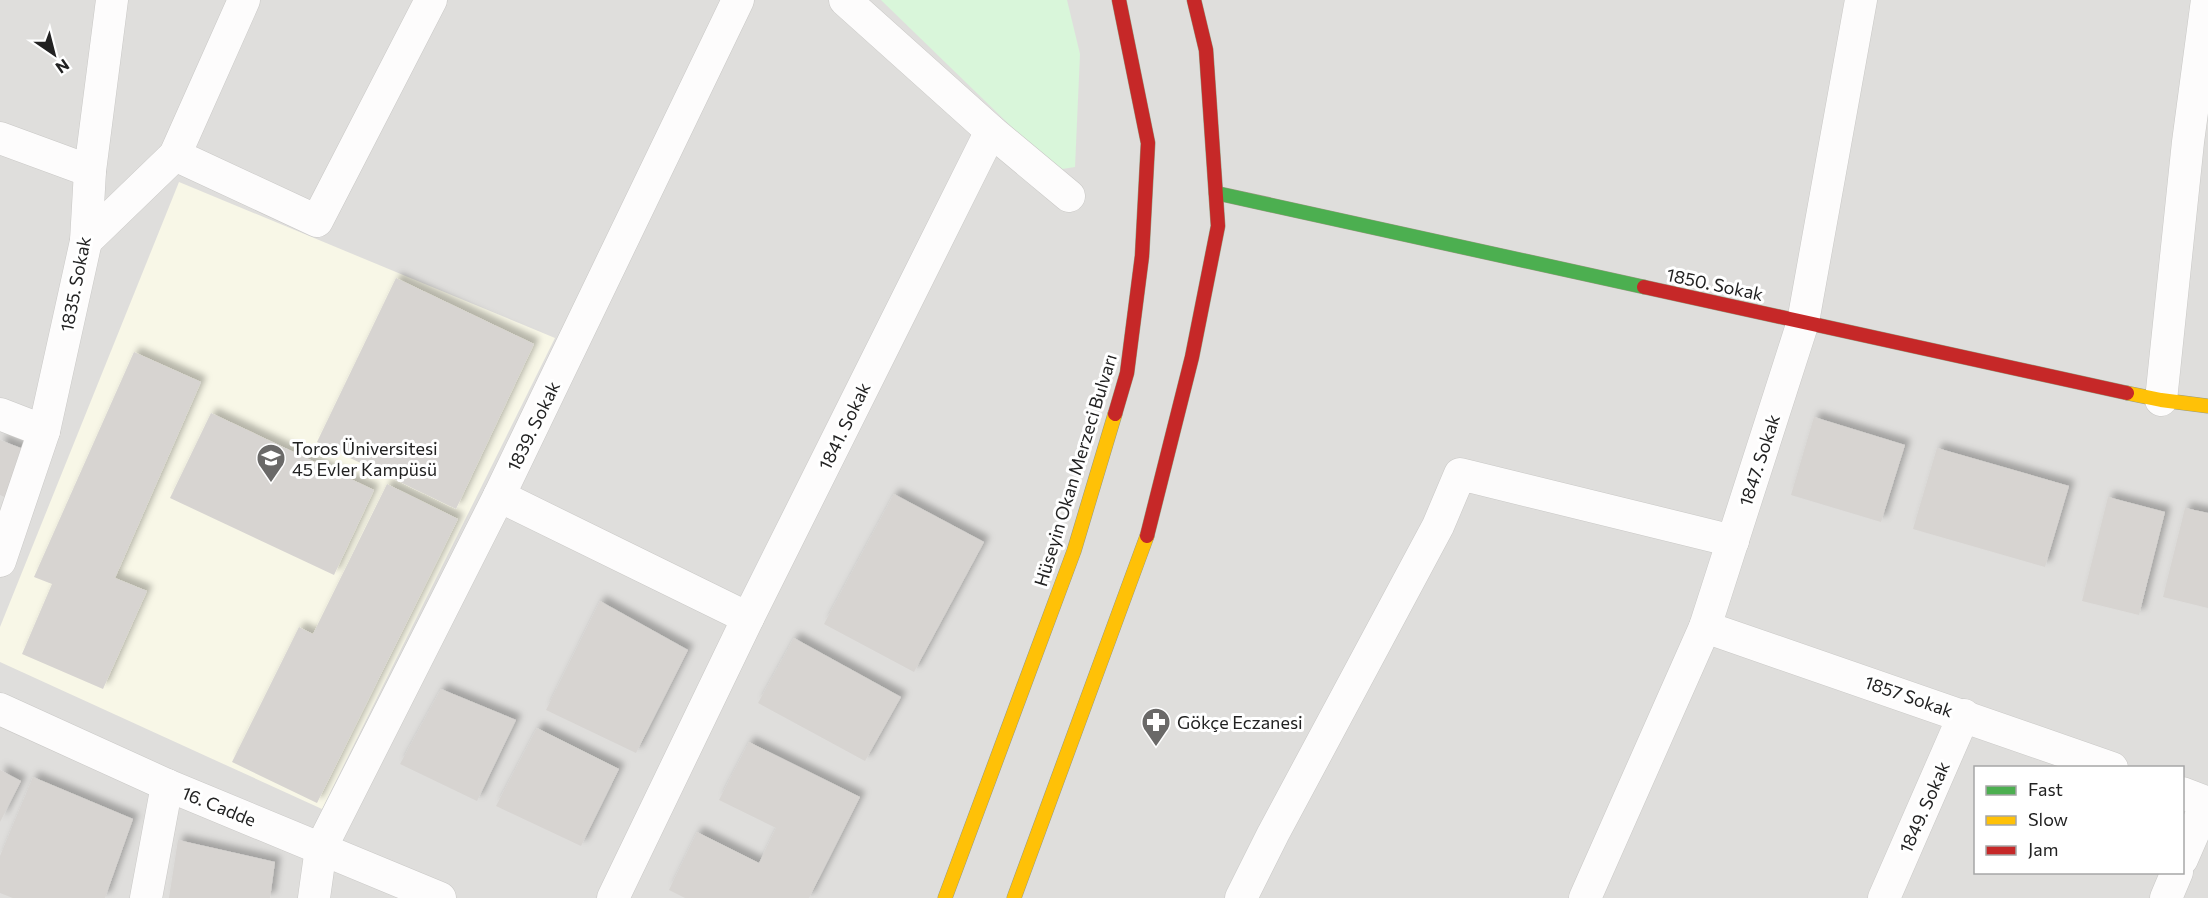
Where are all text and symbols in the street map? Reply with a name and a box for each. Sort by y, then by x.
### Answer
north arrow [24,24,84,84]
text: N [53,55,73,78]
street label: 1835. Sokak [55,234,95,334]
street label: 1850. Sokak [1665,263,1766,305]
street label: Hüseyin Okan Merzeci Bulvarı [1029,351,1121,589]
street label: 1839. Sokak [502,377,564,475]
street label: 1841. Sokak [813,378,875,473]
street label: 1847. Sokak [1734,411,1784,509]
place label: Toros Üniversitesi 45 Evler Kampüsü [292,437,438,480]
school or university icon: Toros Üniversitesi 45 Evler Kampüsü [255,442,287,484]
street label: 1857 Sokak [1862,671,1956,721]
pharmacy icon: Gökçe Eczanesi [1140,706,1172,748]
place label: Gökçe Eczanesi [1177,711,1303,733]
street label: 1849. Sokak [1894,758,1954,856]
legend [1974,766,2184,874]
text: Fast [2028,778,2063,800]
street label: 16. Cadde [179,781,259,831]
text: Slow [2028,808,2068,830]
text: Jam [2028,838,2058,860]

